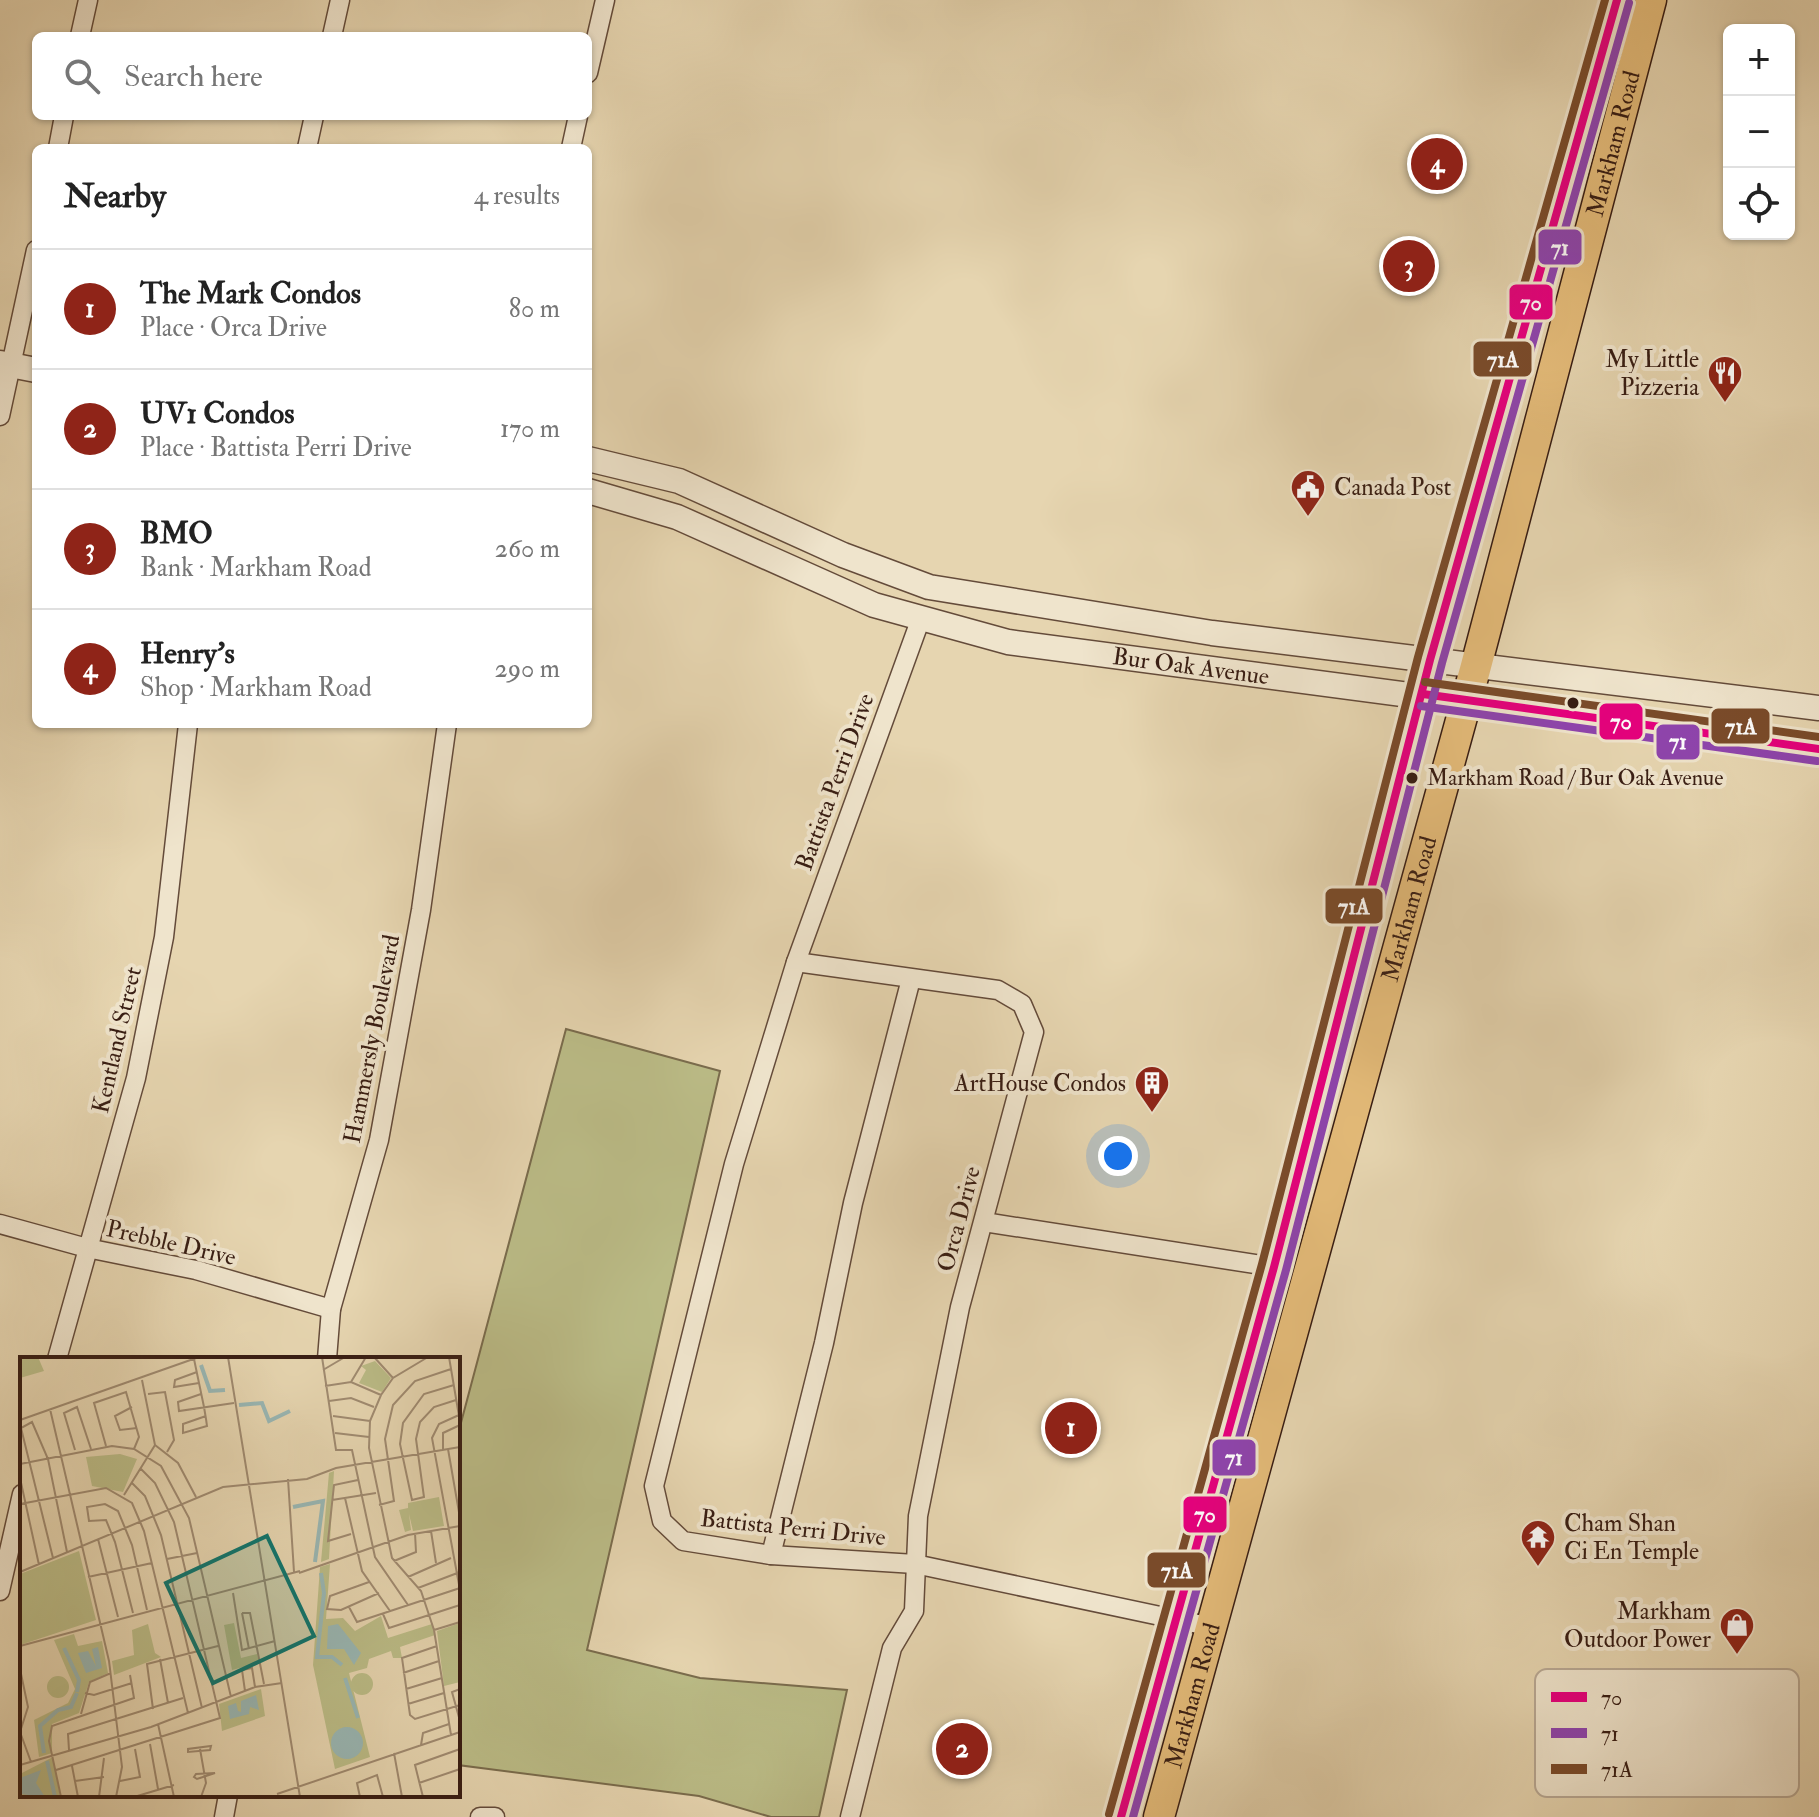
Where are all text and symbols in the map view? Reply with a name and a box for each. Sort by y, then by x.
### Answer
map controls [1723,24,1795,240]
button: + [1723,24,1795,96]
search box [32,32,592,120]
icon: search [60,54,104,98]
text: Search here [124,58,263,95]
street label: Markham Road [1579,67,1647,220]
button: − [1723,96,1795,168]
pin: 4 [1411,134,1463,194]
button: locate [1723,168,1795,240]
text: Nearby [64,175,166,218]
text: 4 results [474,180,560,212]
line badge: 71 [1537,228,1583,266]
text: 71 [1551,234,1569,262]
pin: 3 [1383,236,1435,296]
text: The Mark Condos [140,275,361,312]
line badge: 70 [1508,283,1554,321]
text: 70 [1520,289,1542,317]
text: 1 [85,293,95,325]
text: 80 m [509,293,560,325]
text: Place · Orca Drive [140,312,327,344]
line badge: 71A [1472,340,1533,378]
place label: My Little Pizzeria [1605,344,1700,403]
text: 71A [1487,346,1520,374]
restaurant icon: My Little Pizzeria [1706,354,1744,404]
text: UV1 Condos [140,395,295,432]
text: 2 [83,413,97,445]
text: 170 m [500,413,560,445]
text: Place · Battista Perri Drive [140,432,412,464]
public building icon: Canada Post [1289,468,1327,518]
place label: Canada Post [1334,472,1451,503]
text: BMO [140,515,213,552]
text: 3 [85,533,95,565]
text: 260 m [495,533,560,565]
text: Bank · Markham Road [140,552,372,584]
text: Henry's [140,635,235,672]
street label: Bur Oak Avenue [1111,640,1271,692]
text: 4 [83,653,97,685]
text: 290 m [495,653,560,685]
text: Shop · Markham Road [140,672,372,704]
street label: Battista Perri Drive [789,689,881,875]
unlabelled marker [1565,695,1581,711]
line badge: 70 [1598,702,1644,741]
line badge: 71A [1710,707,1771,745]
text: 70 [1610,708,1632,736]
text: 71A [1725,713,1758,741]
line badge: 71 [1655,723,1701,761]
text: 71 [1669,728,1687,756]
place label: Markham Road / Bur Oak Avenue [1427,764,1723,792]
marker: Markham Road / Bur Oak Avenue [1404,770,1420,786]
street label: Markham Road [1374,832,1444,985]
line badge: 71A [1324,887,1384,925]
text: 71A [1338,893,1371,921]
street label: Hammersly Boulevard [337,932,407,1146]
street label: Kentland Street [85,963,149,1116]
building icon: ArtHouse Condos [1133,1064,1171,1114]
place label: ArtHouse Condos [953,1068,1126,1099]
your location [1098,1136,1138,1176]
street label: Orca Drive [930,1163,988,1275]
street label: Prebble Drive [103,1213,239,1273]
inset map [20,1357,460,1797]
pin: 1 [1045,1398,1097,1458]
line badge: 71 [1211,1438,1257,1477]
text: 71 [1225,1444,1243,1472]
line badge: 70 [1182,1495,1228,1534]
text: 70 [1194,1501,1216,1529]
street label: Battista Perri Drive [699,1503,887,1553]
place label: Cham Shan Ci En Temple [1564,1508,1699,1567]
temple icon: Cham Shan Ci En Temple [1519,1518,1557,1568]
line badge: 71A [1146,1551,1207,1589]
text: 71A [1161,1557,1194,1585]
place label: Markham Outdoor Power [1564,1596,1711,1655]
shop icon: Markham Outdoor Power [1718,1606,1756,1656]
street label: Markham Road [1158,1619,1227,1772]
legend [1535,1669,1799,1797]
text: 70 [1601,1684,1622,1712]
pin: 2 [936,1719,988,1779]
text: 71 [1601,1720,1619,1748]
text: 71A [1601,1756,1633,1784]

